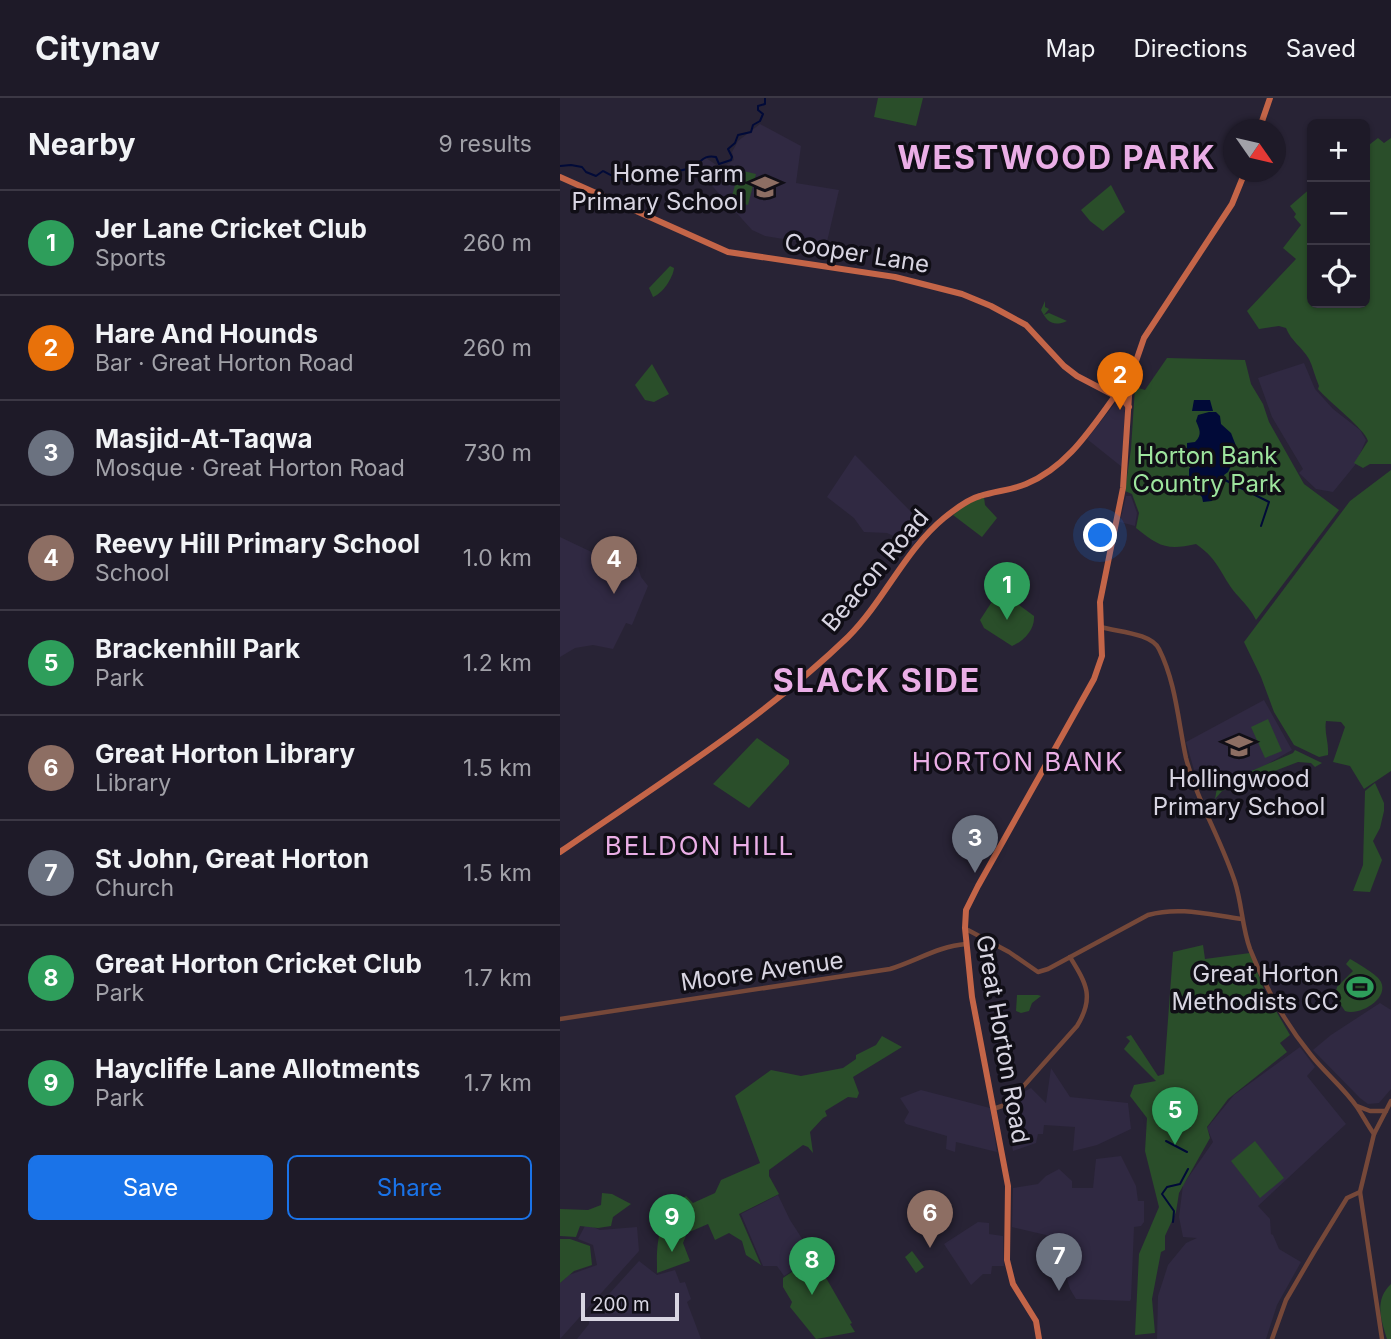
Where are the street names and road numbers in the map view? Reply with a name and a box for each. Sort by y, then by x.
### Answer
street label: Cooper Lane [783,227,931,279]
street label: Beacon Road [816,503,934,637]
street label: Great Horton Road [970,932,1036,1146]
street label: Moore Avenue [679,945,845,997]

